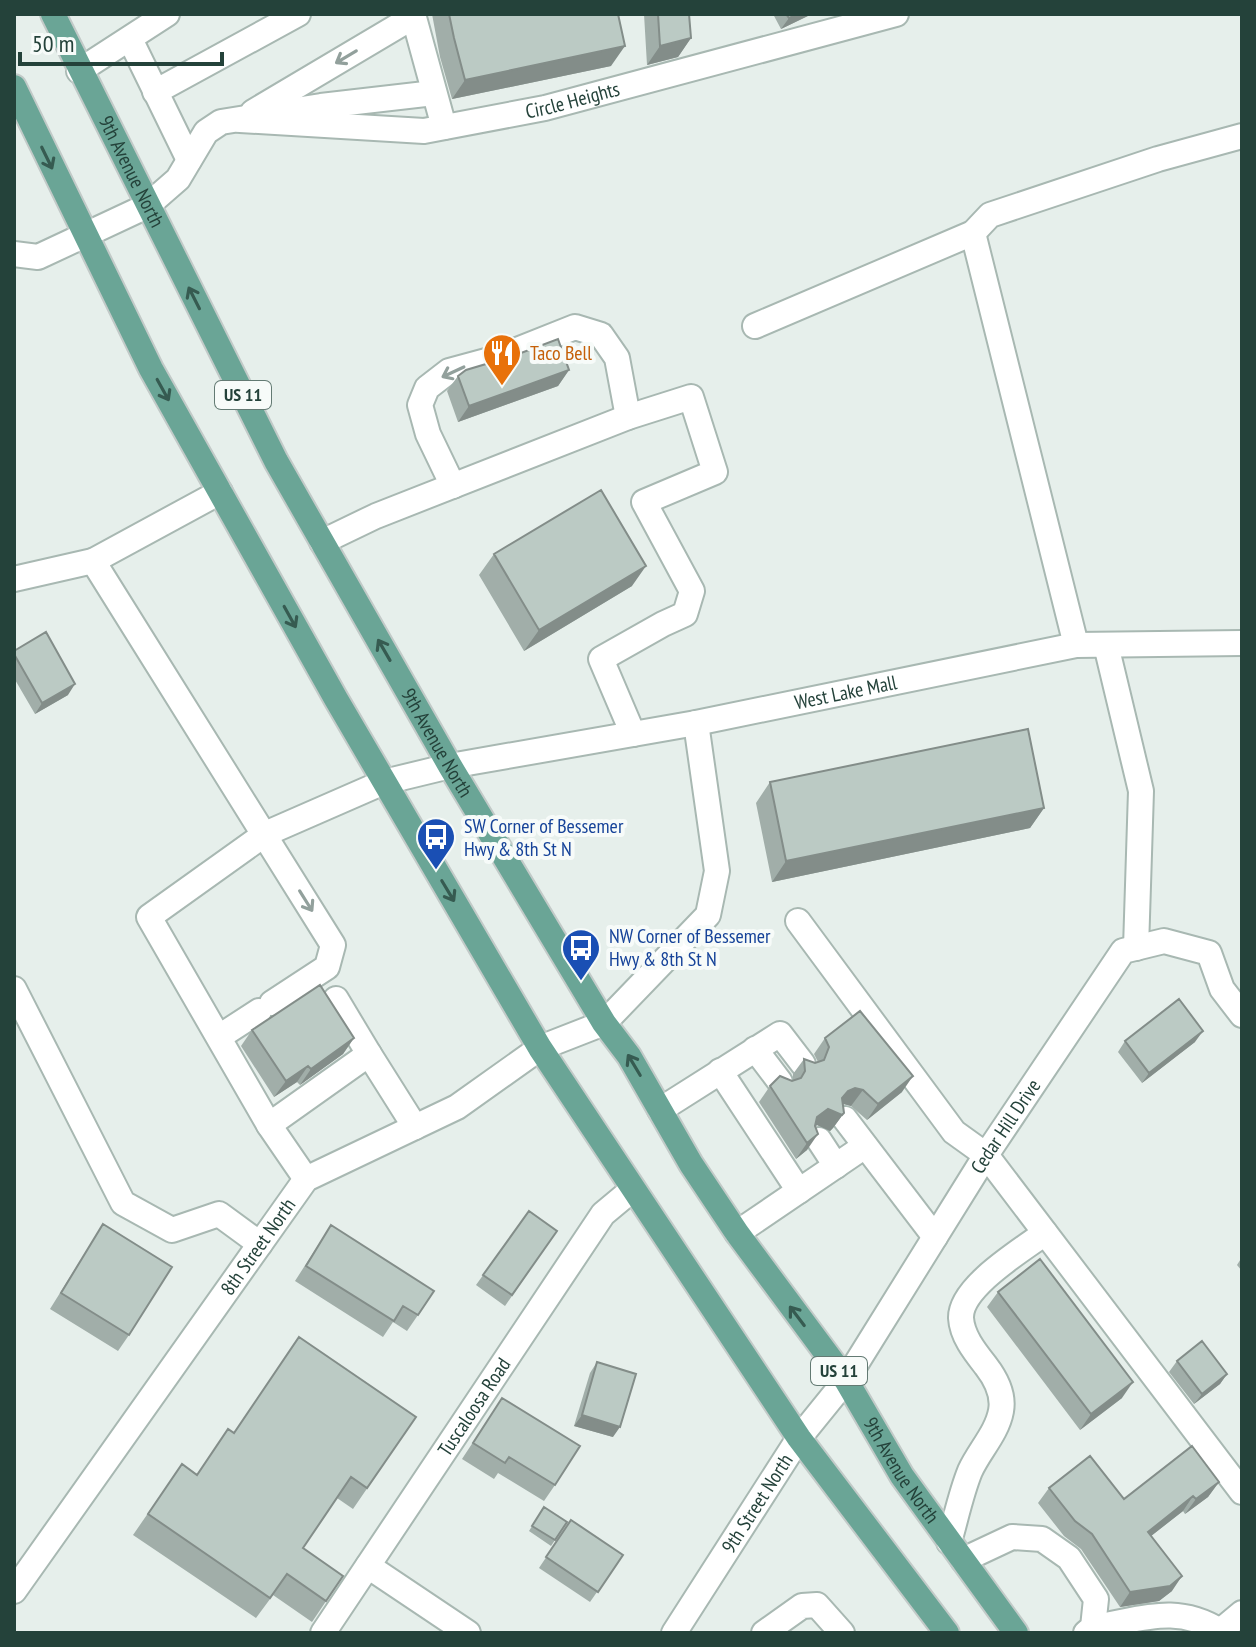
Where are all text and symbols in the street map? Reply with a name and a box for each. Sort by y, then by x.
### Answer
scale bar [20,16,222,66]
text: 50 m [32,28,74,59]
one-way arrow [335,49,358,65]
street label: Circle Heights [523,76,623,124]
street label: 9th Avenue North [93,111,170,232]
one-way arrow [40,145,55,169]
one-way arrow [186,287,201,311]
restaurant icon: Taco Bell [481,332,523,387]
place label: Taco Bell [530,340,592,366]
one-way arrow [442,365,466,380]
one-way arrow [156,378,172,402]
road number: US 11 [215,381,271,409]
one-way arrow [283,605,298,629]
one-way arrow [376,639,392,662]
street label: West Lake Mall [792,669,899,715]
street label: 9th Avenue North [395,684,479,802]
place label: SW Corner of Bessemer Hwy & 8th St N [464,813,624,862]
bus stop icon: SW Corner of Bessemer Hwy & 8th St N [415,816,457,871]
one-way arrow [440,879,456,902]
one-way arrow [297,889,314,911]
place label: NW Corner of Bessemer Hwy & 8th St N [609,923,771,972]
bus stop icon: NW Corner of Bessemer Hwy & 8th St N [560,927,602,982]
one-way arrow [626,1054,642,1077]
street label: Cedar Hill Drive [965,1074,1046,1178]
street label: 8th Street North [215,1193,301,1300]
one-way arrow [789,1305,806,1327]
street label: Tuscaloosa Road [432,1353,516,1461]
road number: US 11 [811,1357,867,1385]
street label: 9th Avenue North [857,1412,945,1529]
street label: 9th Street North [716,1449,799,1558]

